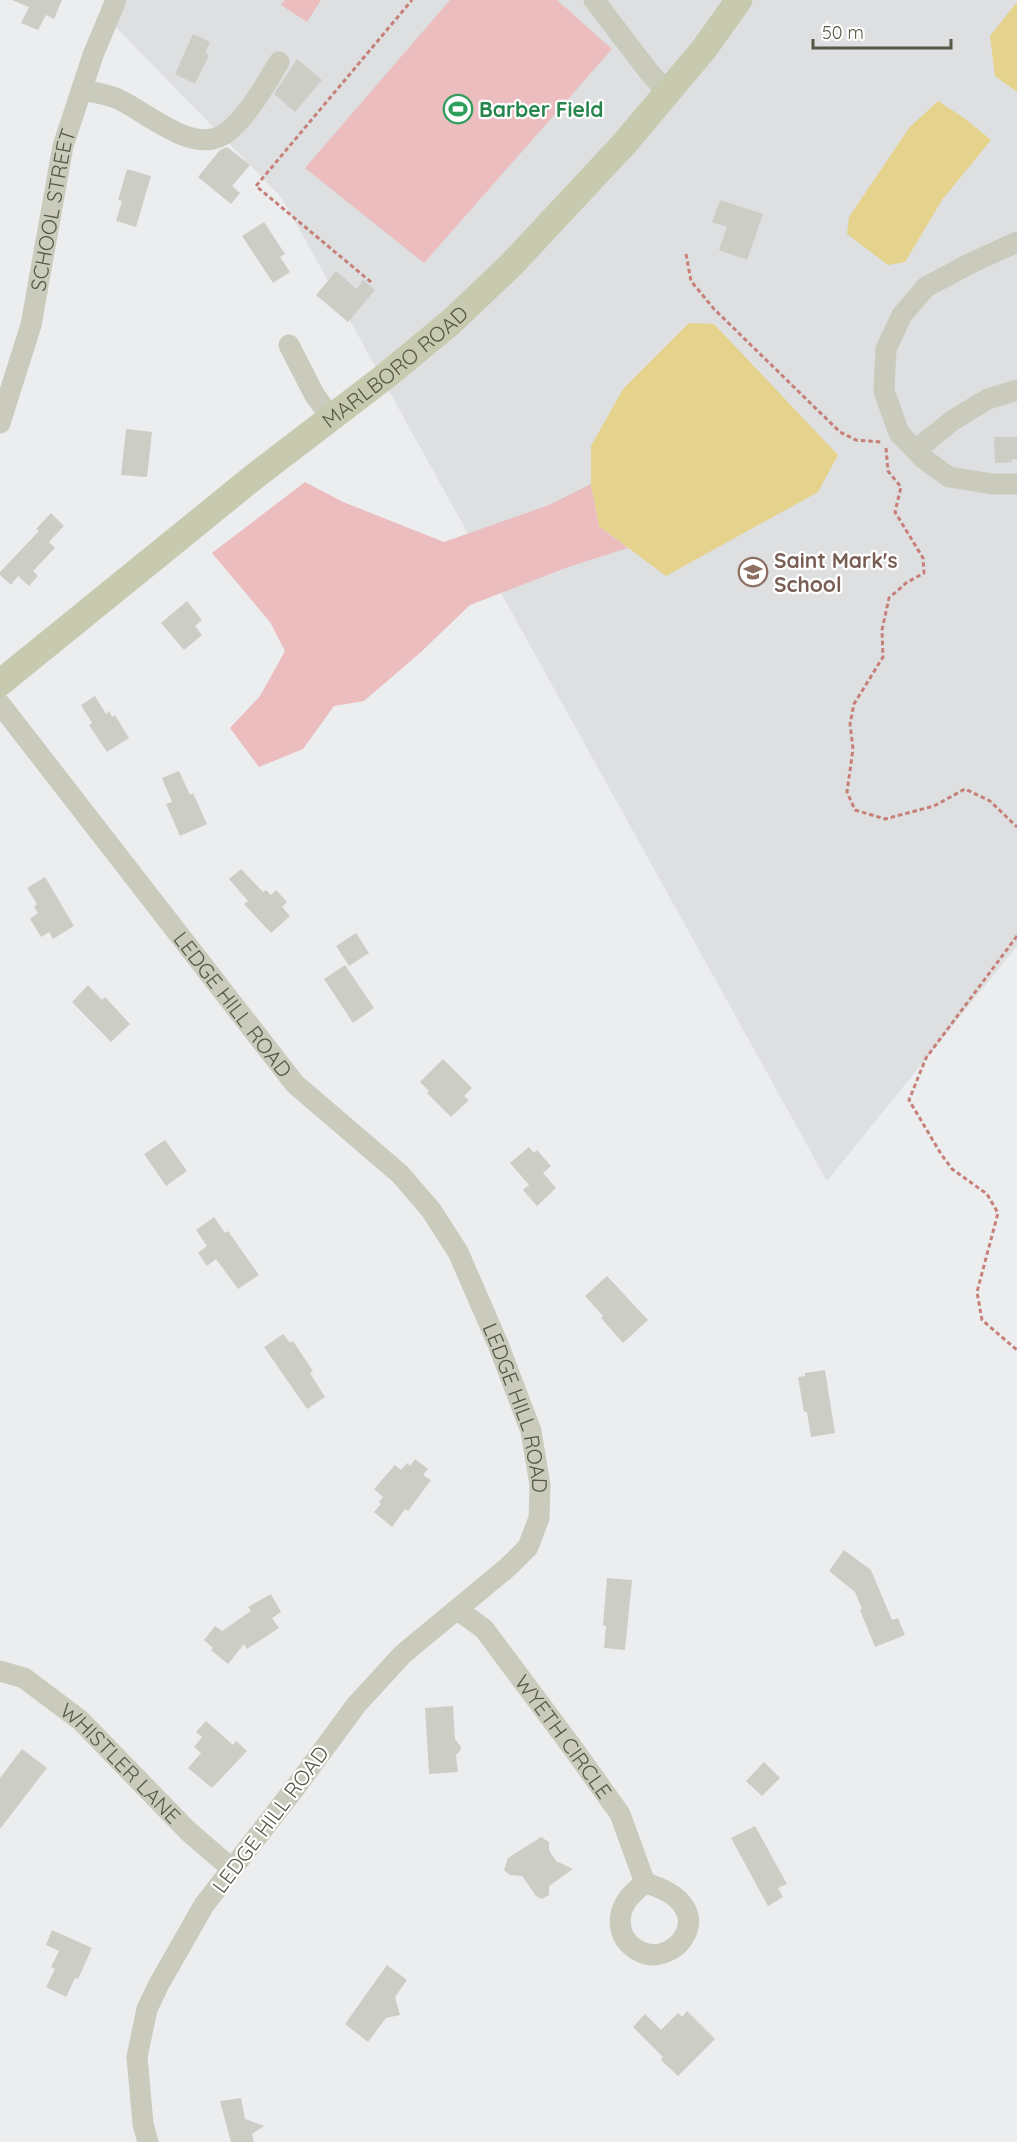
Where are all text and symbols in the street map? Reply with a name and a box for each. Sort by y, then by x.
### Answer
scale bar [813,12,951,50]
text: 50 m [822,21,864,44]
sports icon: Barber Field [442,93,474,125]
place label: Barber Field [479,96,603,122]
street label: SCHOOL STREET [24,125,81,293]
street label: MARLBORO ROAD [317,300,473,433]
place label: Saint Mark's School [774,547,898,597]
school or university icon: Saint Mark's School [737,556,769,588]
street label: LEDGE HILL ROAD [168,926,298,1082]
street label: LEDGE HILL ROAD [477,1319,553,1493]
street label: WYETH CIRCLE [510,1669,618,1803]
street label: WHISTLER LANE [55,1697,186,1829]
street label: LEDGE HILL ROAD [206,1740,334,1898]

